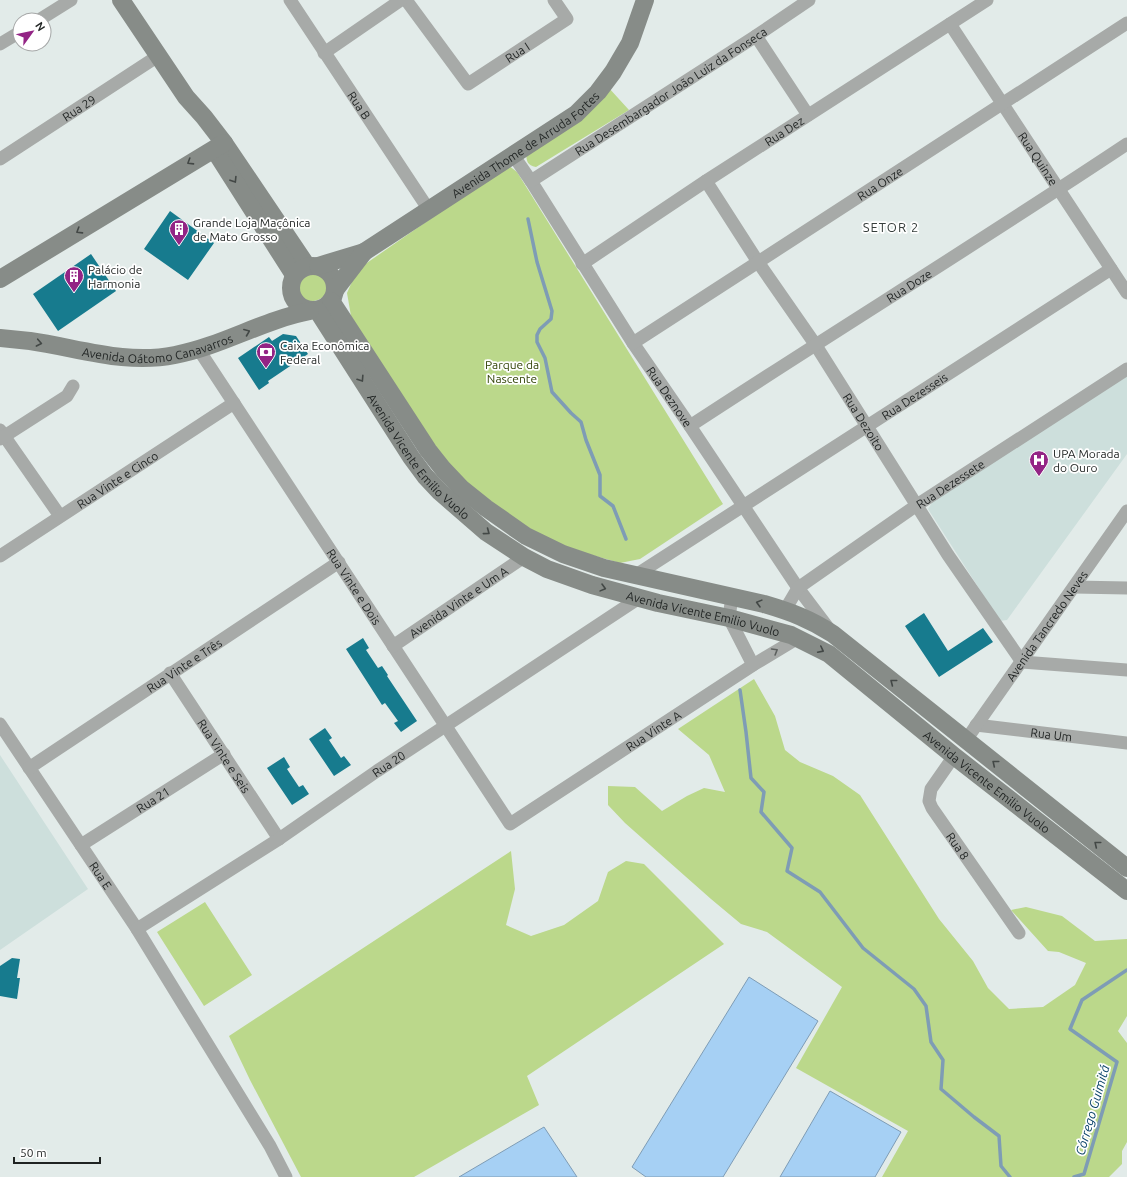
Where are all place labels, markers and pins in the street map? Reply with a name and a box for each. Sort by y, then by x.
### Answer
place label: Grande Loja Maçônica de Mato Grosso [193,216,311,243]
building icon: Grande Loja Maçônica de Mato Grosso [168,218,190,246]
place label: Palácio de Harmonia [88,263,142,290]
building icon: Palácio de Harmonia [63,265,85,293]
place label: Caixa Econômica Federal [280,339,370,366]
bank icon: Caixa Econômica Federal [255,341,277,369]
place label: UPA Morada do Ouro [1053,447,1120,474]
hospital icon: UPA Morada do Ouro [1028,449,1050,477]

